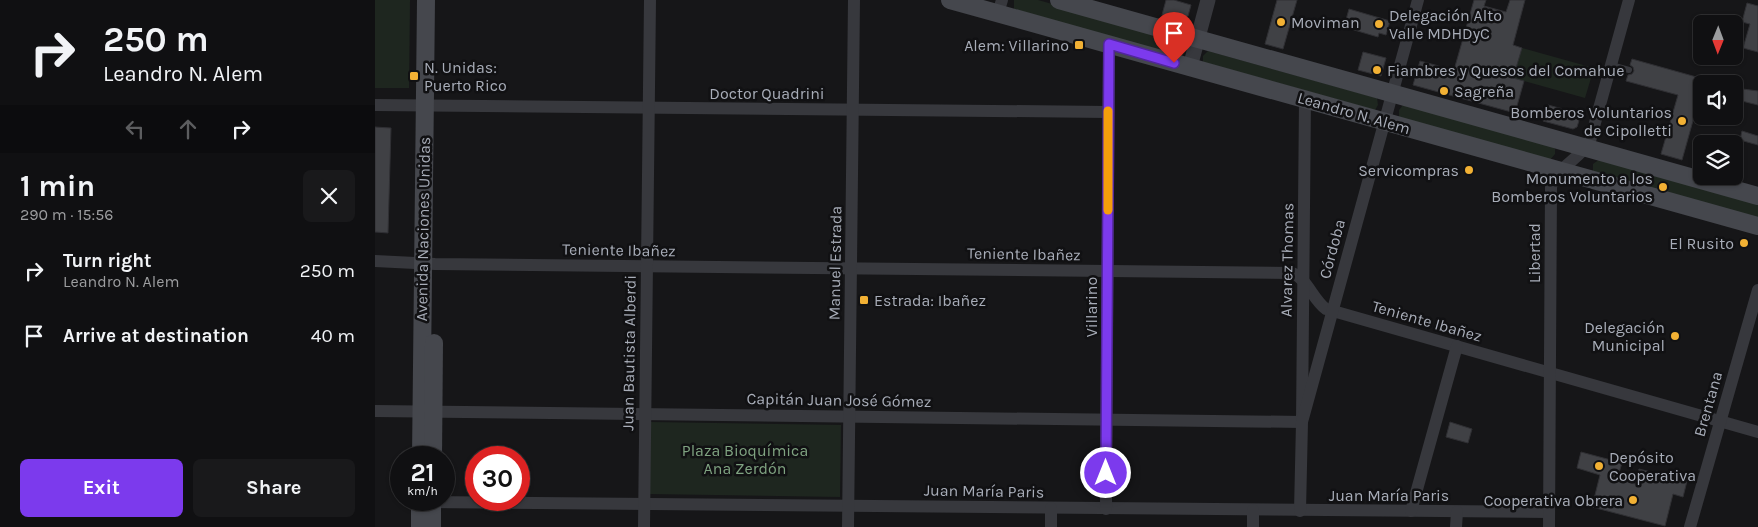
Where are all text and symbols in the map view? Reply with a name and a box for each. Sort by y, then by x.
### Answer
place label: Delegación Alto Valle MDHDyC [1389,6,1502,43]
pin [1153,12,1195,63]
place label: Moviman [1291,13,1360,32]
north arrow [1693,15,1743,65]
map controls [1693,15,1743,185]
marker: Moviman [1275,16,1287,28]
marker: Delegación Alto Valle MDHDyC [1373,18,1385,30]
text: 250 m [103,19,209,60]
icon: arrive [1160,19,1188,47]
icon: right [20,20,85,85]
place label: Alem: Villarino [964,36,1069,55]
marker: Alem: Villarino [1073,39,1085,51]
place label: N. Unidas: Puerto Rico [424,58,507,95]
text: Leandro N. Alem [103,61,263,87]
place label: Fiambres y Quesos del Comahue [1387,61,1624,80]
marker: Fiambres y Quesos del Comahue [1371,64,1383,76]
marker: N. Unidas: Puerto Rico [408,70,420,82]
button: sound [1693,75,1743,125]
place label: Sagreña [1454,82,1514,101]
street label: Doctor Quadrini [709,84,825,103]
marker: Sagreña [1438,85,1450,97]
street label: Leandro N. Alem [1295,88,1413,138]
place label: Bomberos Voluntarios de Cipolletti [1510,103,1672,140]
icon: left [121,115,149,143]
icon: ahead [174,115,202,143]
icon: right [227,115,255,143]
marker: Bomberos Voluntarios de Cipolletti [1676,115,1688,127]
button: layers [1693,135,1743,185]
street label: Avenida Naciones Unidas [412,136,434,322]
place label: Servicompras [1358,161,1459,180]
marker: Servicompras [1463,164,1475,176]
text: 1 min [20,168,95,204]
place label: Monumento a los Bomberos Voluntarios [1491,169,1653,206]
button: close [303,170,355,222]
marker: Monumento a los Bomberos Voluntarios [1657,181,1669,193]
street label: Alvarez Thomas [1277,203,1297,317]
text: 290 m · 15:56 [20,205,113,224]
street label: Manuel Estrada [825,206,845,320]
street label: Córdoba [1315,217,1349,281]
street label: Libertad [1525,223,1544,283]
place label: El Rusito [1669,234,1734,253]
marker: El Rusito [1738,237,1750,249]
street label: Teniente Ibañez [562,240,676,260]
street label: Teniente Ibañez [967,244,1081,264]
text: Turn right [63,250,152,272]
icon: right [20,257,48,285]
text: 250 m [300,260,355,282]
text: Leandro N. Alem [63,272,179,291]
street label: Juan Bautista Alberdi [618,275,640,431]
street label: Villarino [1082,277,1101,337]
place label: Estrada: Ibañez [874,291,986,310]
marker: Estrada: Ibañez [858,294,870,306]
street label: Teniente Ibañez [1370,296,1484,346]
place label: Delegación Municipal [1584,318,1665,355]
icon: arrive [20,322,48,350]
text: Arrive at destination [63,325,249,347]
text: 40 m [311,325,355,347]
marker: Delegación Municipal [1669,330,1681,342]
street label: Brentana [1690,369,1726,439]
street label: Capitán Juan José Gómez [746,389,932,411]
park label: Plaza Bioquímica Ana Zerdón [682,441,808,478]
speed limit sign: 30 [465,446,530,511]
position arrow [1079,446,1131,498]
place label: Depósito Cooperativa [1609,448,1696,485]
text: 21 [410,458,435,487]
button: Exit [20,459,183,517]
button: Share [193,459,355,517]
marker: Depósito Cooperativa [1593,460,1605,472]
street label: Juan María Paris [924,480,1044,502]
text: km/h [407,484,438,498]
street label: Juan María Paris [1329,486,1449,505]
place label: Cooperativa Obrera [1484,491,1623,510]
marker: Cooperativa Obrera [1627,494,1639,506]

